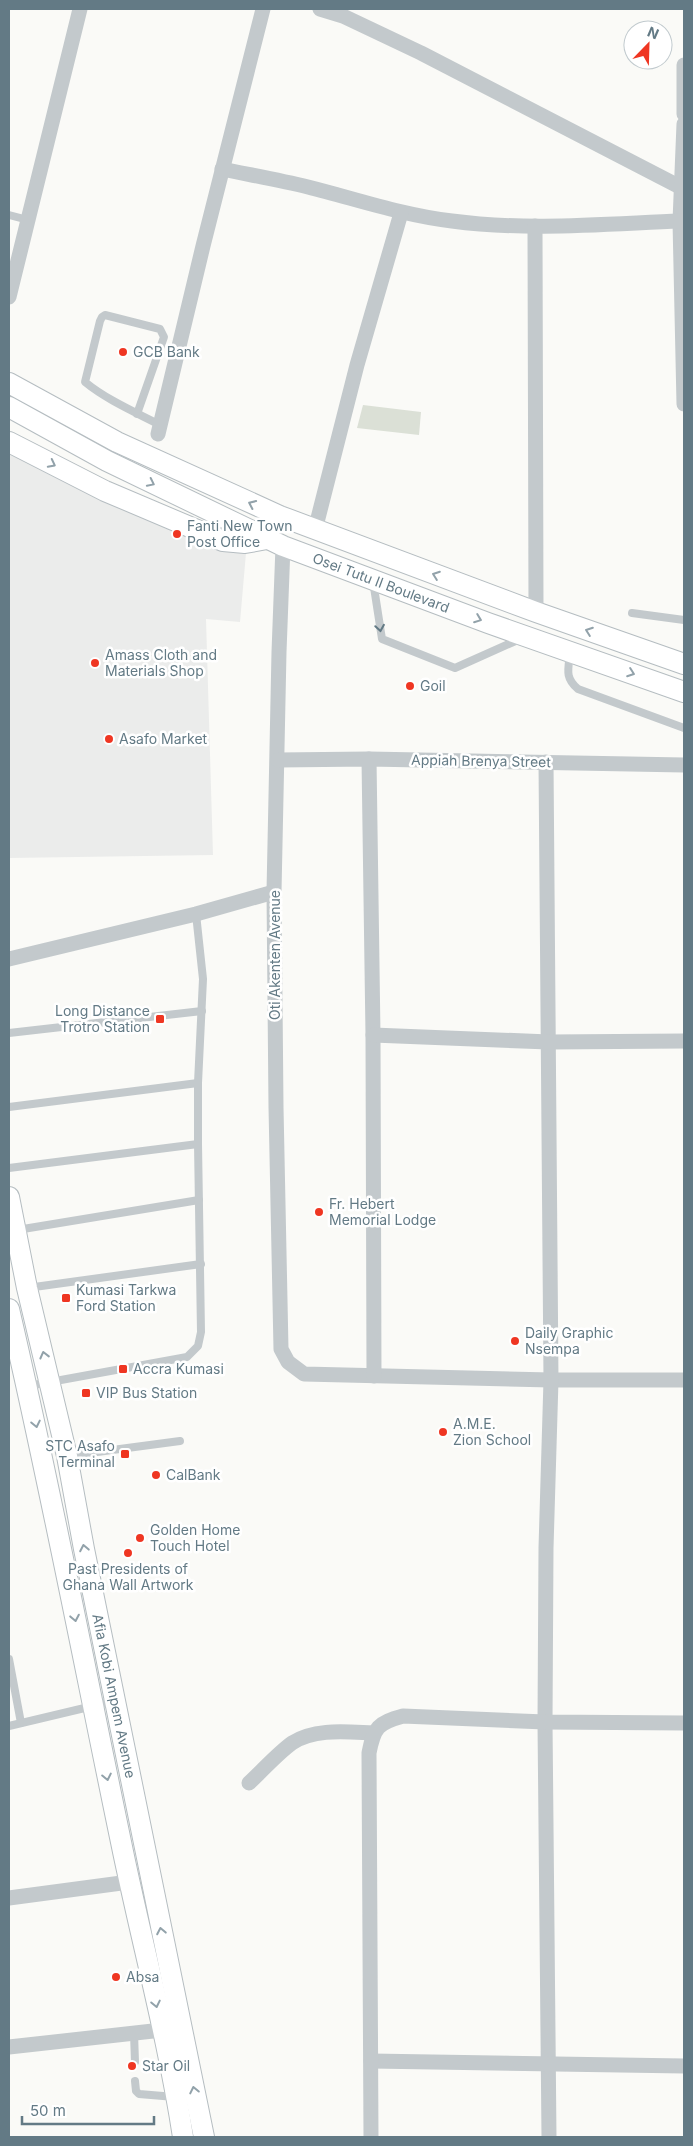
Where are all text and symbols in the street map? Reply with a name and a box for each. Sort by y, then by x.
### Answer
north arrow [623,20,673,70]
text: N [645,23,662,42]
place label: GCB Bank [133,343,200,360]
marker: GCB Bank [117,346,129,358]
one-way arrow [47,458,56,468]
one-way arrow [145,476,154,486]
one-way arrow [248,499,257,510]
place label: Fanti New Town Post Office [187,517,293,550]
marker: Fanti New Town Post Office [171,528,183,540]
street label: Osei Tutu II Boulevard [310,549,452,616]
one-way arrow [432,571,441,581]
one-way arrow [473,613,482,623]
one-way arrow [374,624,385,632]
one-way arrow [585,626,594,636]
place label: Amass Cloth and Materials Shop [105,646,217,679]
marker: Amass Cloth and Materials Shop [89,657,101,669]
one-way arrow [626,668,635,678]
place label: Goil [420,677,446,694]
marker: Goil [404,680,416,692]
place label: Asafo Market [119,730,208,747]
marker: Asafo Market [103,733,115,745]
street label: Appiah Brenya Street [411,751,551,770]
street label: Oti Akenten Avenue [266,890,283,1020]
place label: Long Distance Trotro Station [55,1002,150,1035]
marker: Long Distance Trotro Station [154,1013,166,1025]
place label: Fr. Hebert Memorial Lodge [329,1195,436,1228]
marker: Fr. Hebert Memorial Lodge [313,1206,325,1218]
place label: Kumasi Tarkwa Ford Station [76,1281,176,1314]
marker: Kumasi Tarkwa Ford Station [60,1292,72,1304]
place label: Daily Graphic Nsempa [525,1324,613,1357]
marker: Daily Graphic Nsempa [509,1335,521,1347]
one-way arrow [39,1350,50,1359]
place label: Accra Kumasi [133,1360,224,1377]
marker: Accra Kumasi [117,1363,129,1375]
place label: VIP Bus Station [96,1384,197,1401]
marker: VIP Bus Station [80,1387,92,1399]
place label: A.M.E. Zion School [453,1415,531,1448]
one-way arrow [30,1420,41,1429]
marker: A.M.E. Zion School [437,1426,449,1438]
place label: STC Asafo Terminal [45,1437,115,1470]
marker: STC Asafo Terminal [119,1448,131,1460]
place label: CalBank [166,1466,221,1483]
marker: CalBank [150,1469,162,1481]
place label: Golden Home Touch Hotel [150,1521,240,1554]
marker: Golden Home Touch Hotel [134,1532,146,1544]
one-way arrow [79,1544,89,1553]
marker: Past Presidents of Ghana Wall Artwork [122,1547,134,1559]
place label: Past Presidents of Ghana Wall Artwork [62,1560,194,1593]
street label: Afia Kobi Ampem Avenue [89,1612,140,1780]
one-way arrow [70,1613,80,1622]
one-way arrow [101,1773,112,1782]
one-way arrow [156,1926,167,1935]
place label: Absa [126,1968,159,1985]
marker: Absa [110,1971,122,1983]
one-way arrow [151,2000,161,2009]
place label: Star Oil [142,2057,190,2074]
marker: Star Oil [126,2060,138,2072]
one-way arrow [189,2085,200,2094]
scale bar [22,2094,155,2126]
text: 50 m [30,2101,66,2120]

